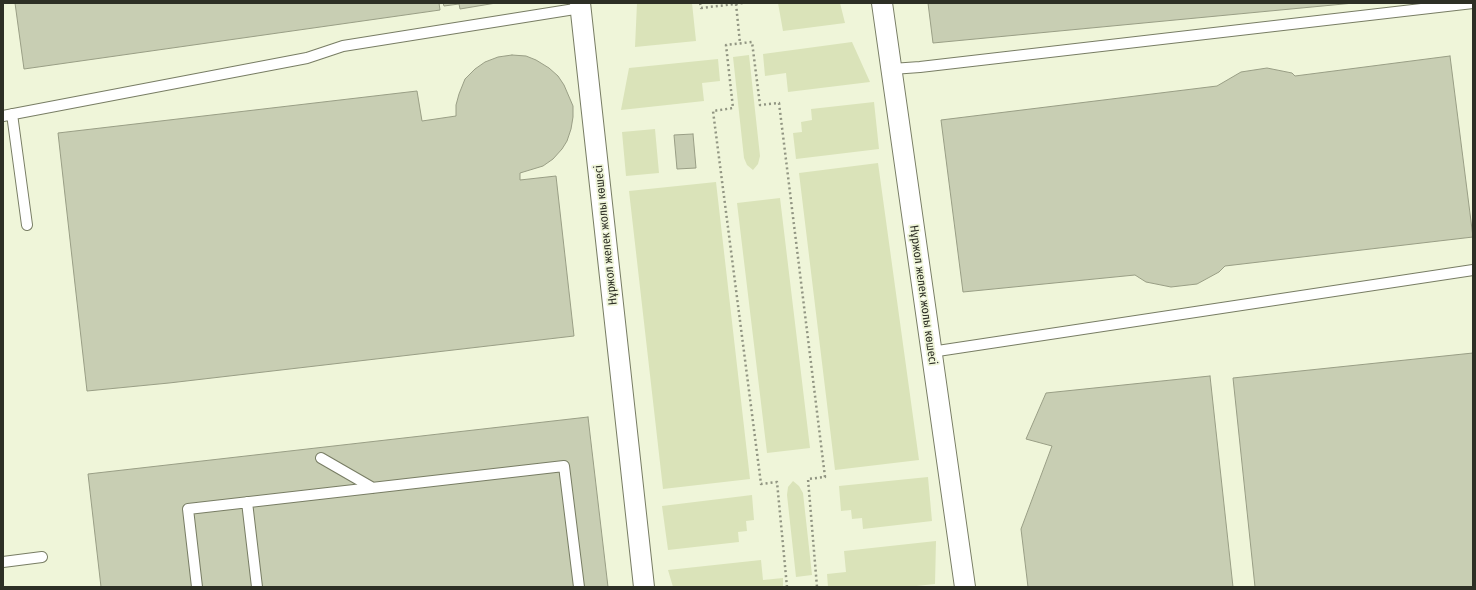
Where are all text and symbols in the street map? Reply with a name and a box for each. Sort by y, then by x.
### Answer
street label: Нұржол желек жолы көшесі [591,164,621,306]
street label: Нұржол желек жолы көшесі [906,224,940,366]

